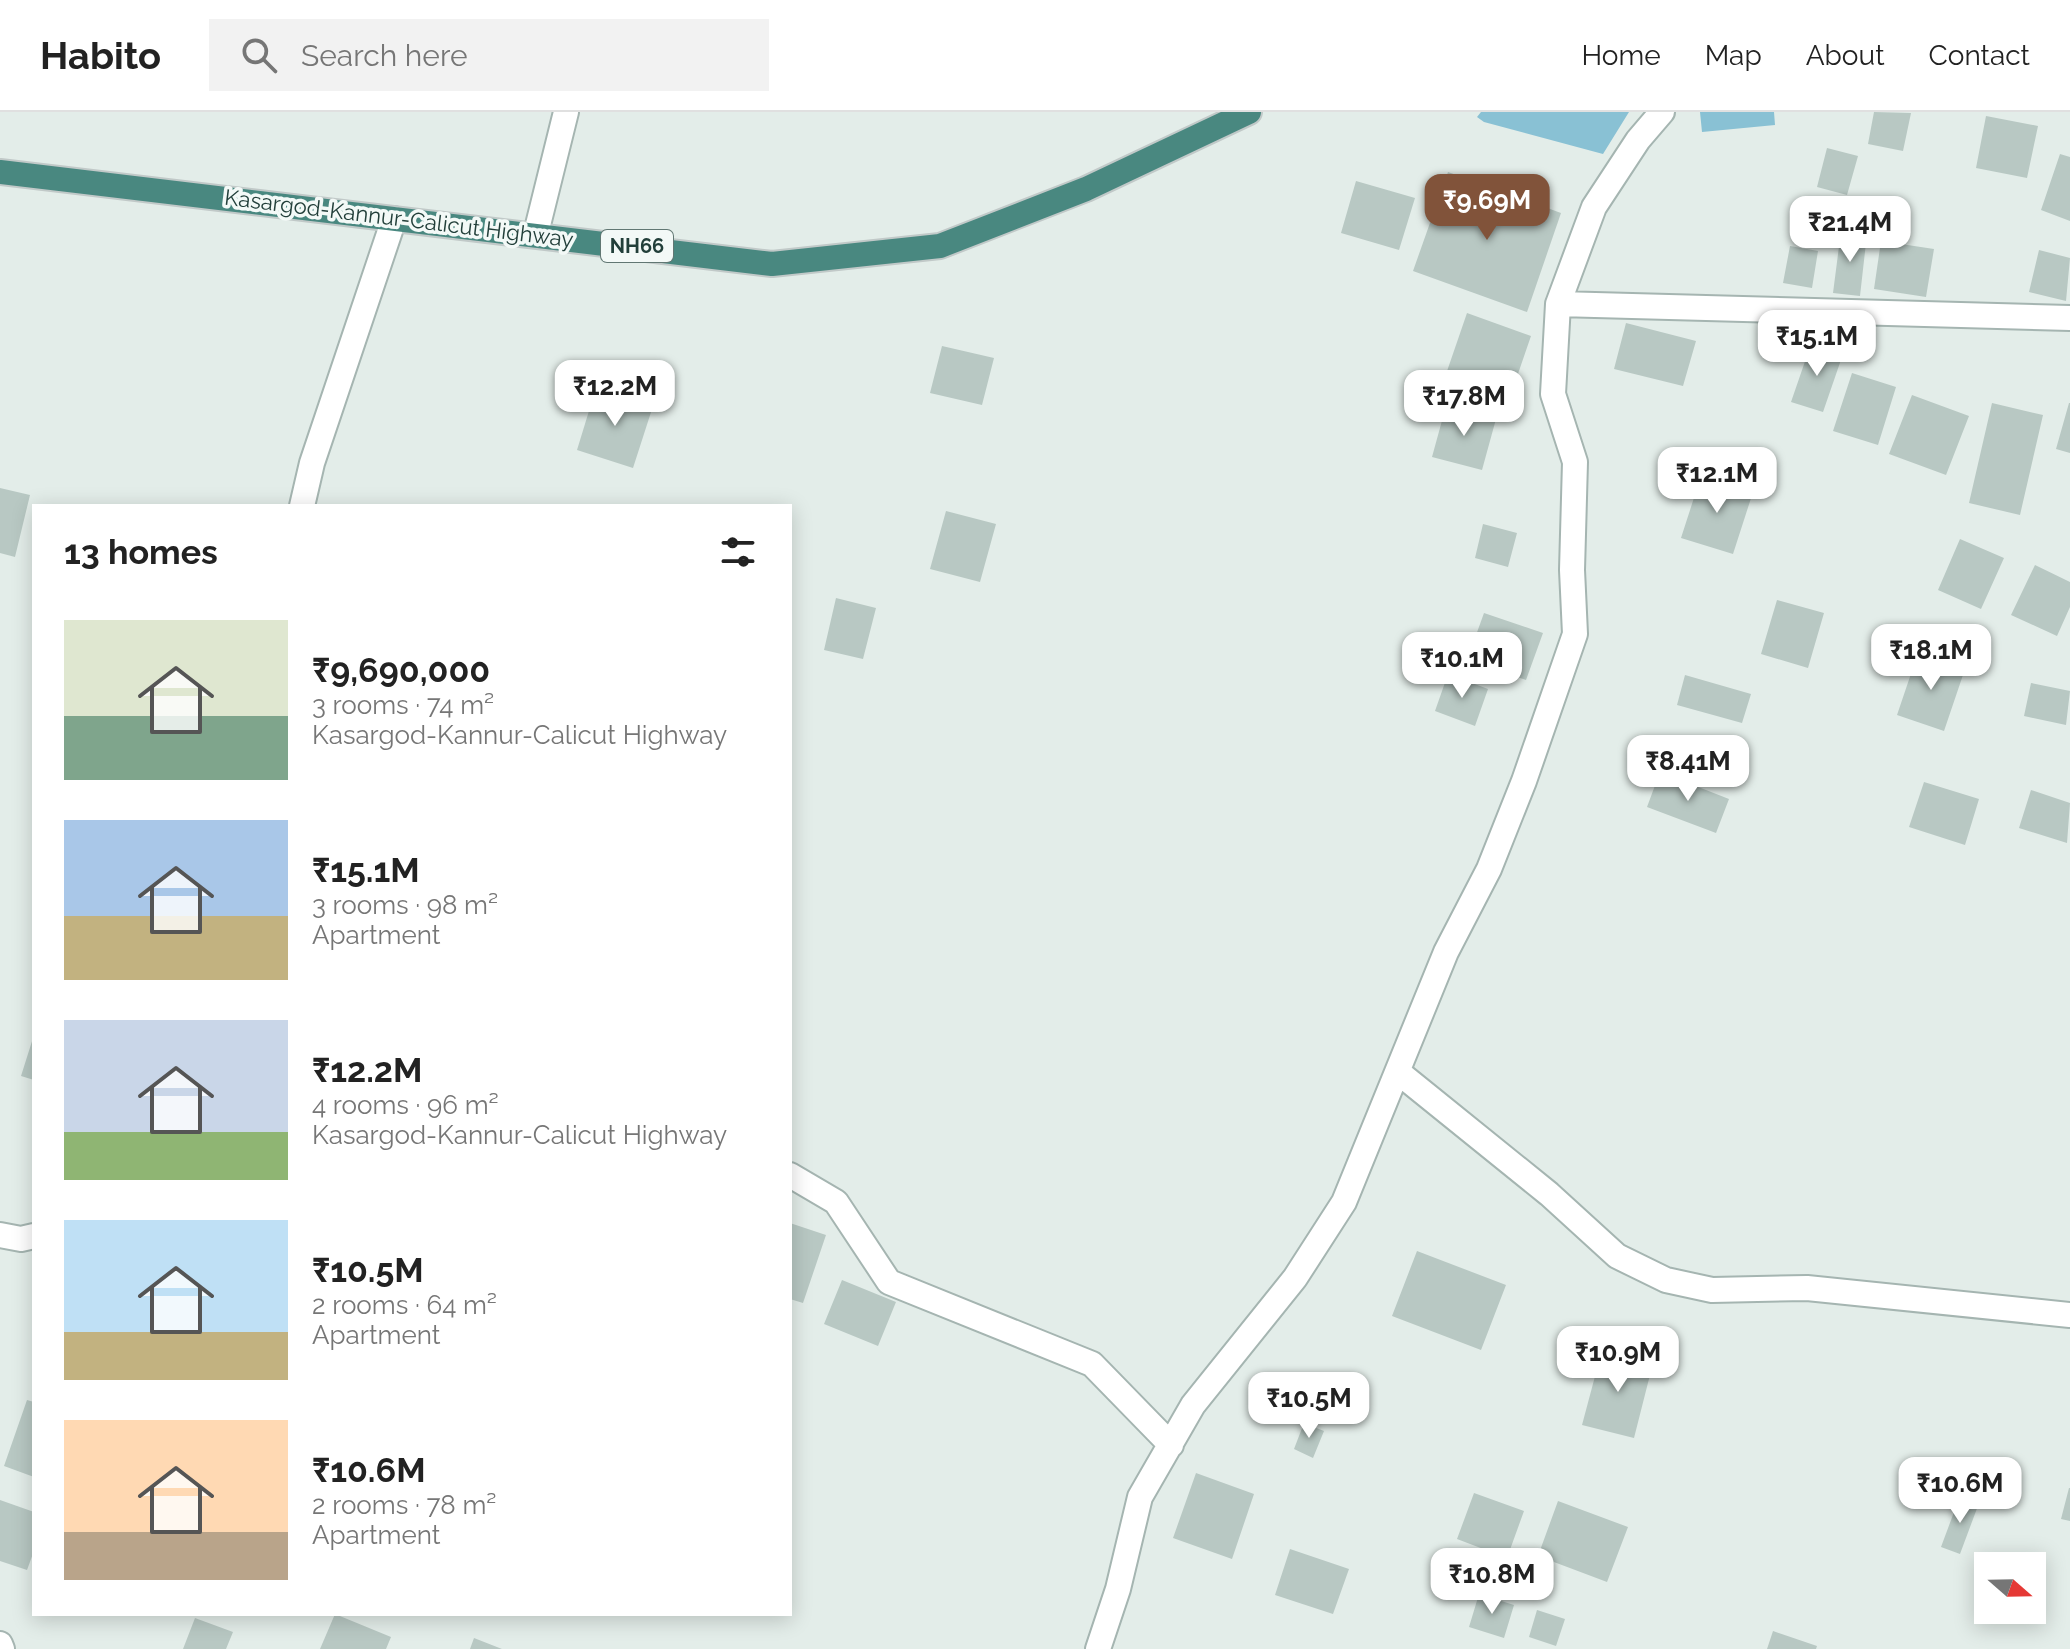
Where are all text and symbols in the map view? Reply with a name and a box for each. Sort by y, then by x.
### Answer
search box [209,19,769,91]
text: Habito [40,33,161,78]
icon: search [237,33,281,77]
text: Search here [301,38,468,73]
text: Home [1581,39,1661,72]
text: Map [1705,39,1762,72]
text: About [1806,39,1885,72]
text: Contact [1929,39,2030,72]
pin: ₹9.69M [1422,174,1552,242]
street label: Kasargod-Kannur-Calicut Highway [223,184,575,252]
text: ₹9.69M [1443,185,1531,215]
pin: ₹21.4M [1785,196,1915,264]
text: ₹21.4M [1808,207,1892,237]
road number: NH66 [601,230,673,262]
pin: ₹15.1M [1752,310,1882,378]
text: ₹15.1M [1776,321,1858,351]
pin: ₹12.2M [550,360,680,428]
pin: ₹17.8M [1399,370,1529,438]
text: ₹12.2M [573,371,657,401]
text: ₹17.8M [1422,381,1506,411]
pin: ₹12.1M [1652,447,1782,515]
text: ₹12.1M [1676,458,1758,488]
icon: filters [716,530,760,574]
text: 13 homes [64,532,218,572]
pin: ₹18.1M [1866,624,1996,692]
pin: ₹10.1M [1397,632,1527,700]
text: ₹18.1M [1889,635,1973,665]
text: ₹10.1M [1420,643,1504,673]
text: ₹9,690,000 [312,650,490,690]
icon: home [128,652,224,748]
text: 3 rooms · 74 m² [312,690,494,720]
text: Kasargod-Kannur-Calicut Highway [312,720,727,750]
pin: ₹8.41M [1623,735,1753,803]
text: ₹8.41M [1645,746,1731,776]
text: ₹15.1M [312,850,420,890]
icon: home [128,852,224,948]
text: 3 rooms · 98 m² [312,890,498,920]
text: Apartment [312,920,441,950]
text: ₹12.2M [312,1050,422,1090]
icon: home [128,1052,224,1148]
text: 4 rooms · 96 m² [312,1090,499,1120]
text: Kasargod-Kannur-Calicut Highway [312,1120,727,1150]
text: ₹10.5M [312,1250,424,1290]
icon: home [128,1252,224,1348]
text: 2 rooms · 64 m² [312,1290,497,1320]
text: Apartment [312,1320,441,1350]
pin: ₹10.9M [1553,1326,1683,1394]
text: ₹10.9M [1575,1337,1661,1367]
pin: ₹10.5M [1244,1372,1374,1440]
text: ₹10.5M [1266,1383,1352,1413]
text: ₹10.6M [312,1450,426,1490]
icon: home [128,1452,224,1548]
pin: ₹10.6M [1895,1457,2025,1525]
text: ₹10.6M [1917,1468,2003,1498]
text: 2 rooms · 78 m² [312,1490,496,1520]
text: Apartment [312,1520,441,1550]
pin: ₹10.8M [1427,1548,1557,1616]
north arrow [1974,1552,2046,1624]
map controls [1974,1552,2046,1624]
text: ₹10.8M [1449,1559,1535,1589]

